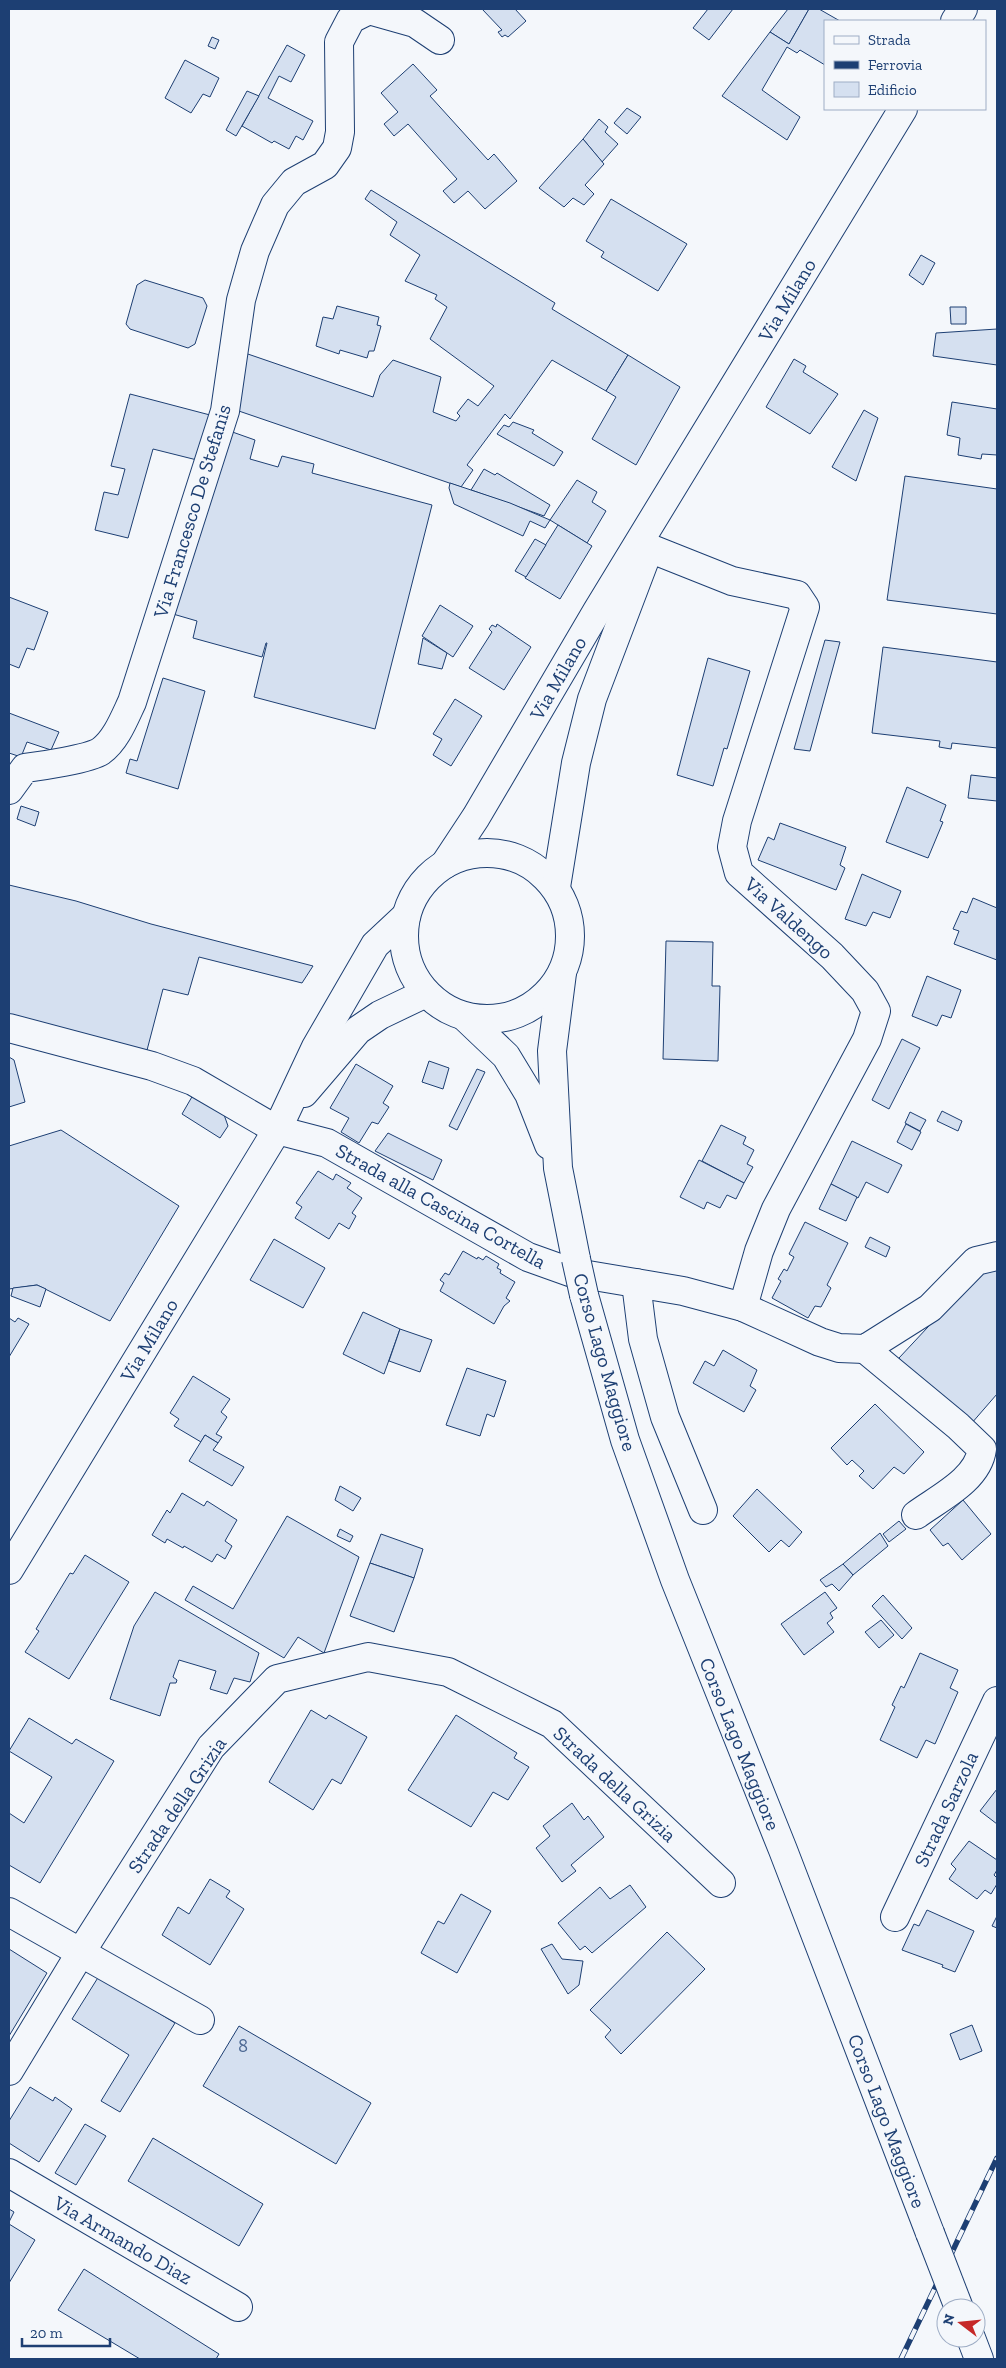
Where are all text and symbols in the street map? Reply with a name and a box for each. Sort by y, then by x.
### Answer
legend [824,20,986,110]
text: Strada [868,31,911,49]
text: Ferrovia [868,56,922,74]
text: Edificio [868,81,917,99]
street label: Via Milano [752,254,821,347]
street label: Via Francesco De Stefanis [148,401,236,622]
street label: Via Milano [524,632,591,725]
street label: Via Valdengo [739,871,838,964]
street label: Strada alla Cascina Cortella [332,1138,550,1274]
street label: Corso Lago Maggiore [568,1270,642,1454]
street label: Via Milano [114,1294,183,1387]
street label: Corso Lago Maggiore [694,1654,786,1834]
street label: Strada della Grizia [549,1721,682,1847]
street label: Strada della Grizia [123,1732,232,1878]
street label: Strada Sarzola [909,1747,983,1871]
street label: Corso Lago Maggiore [843,2031,931,2211]
house number: 8 [238,2035,248,2057]
street label: Via Armando Diaz [49,2190,197,2289]
north arrow [936,2298,986,2348]
text: N [939,2312,959,2327]
scale bar [22,2316,110,2348]
text: 20 m [30,2324,63,2342]

